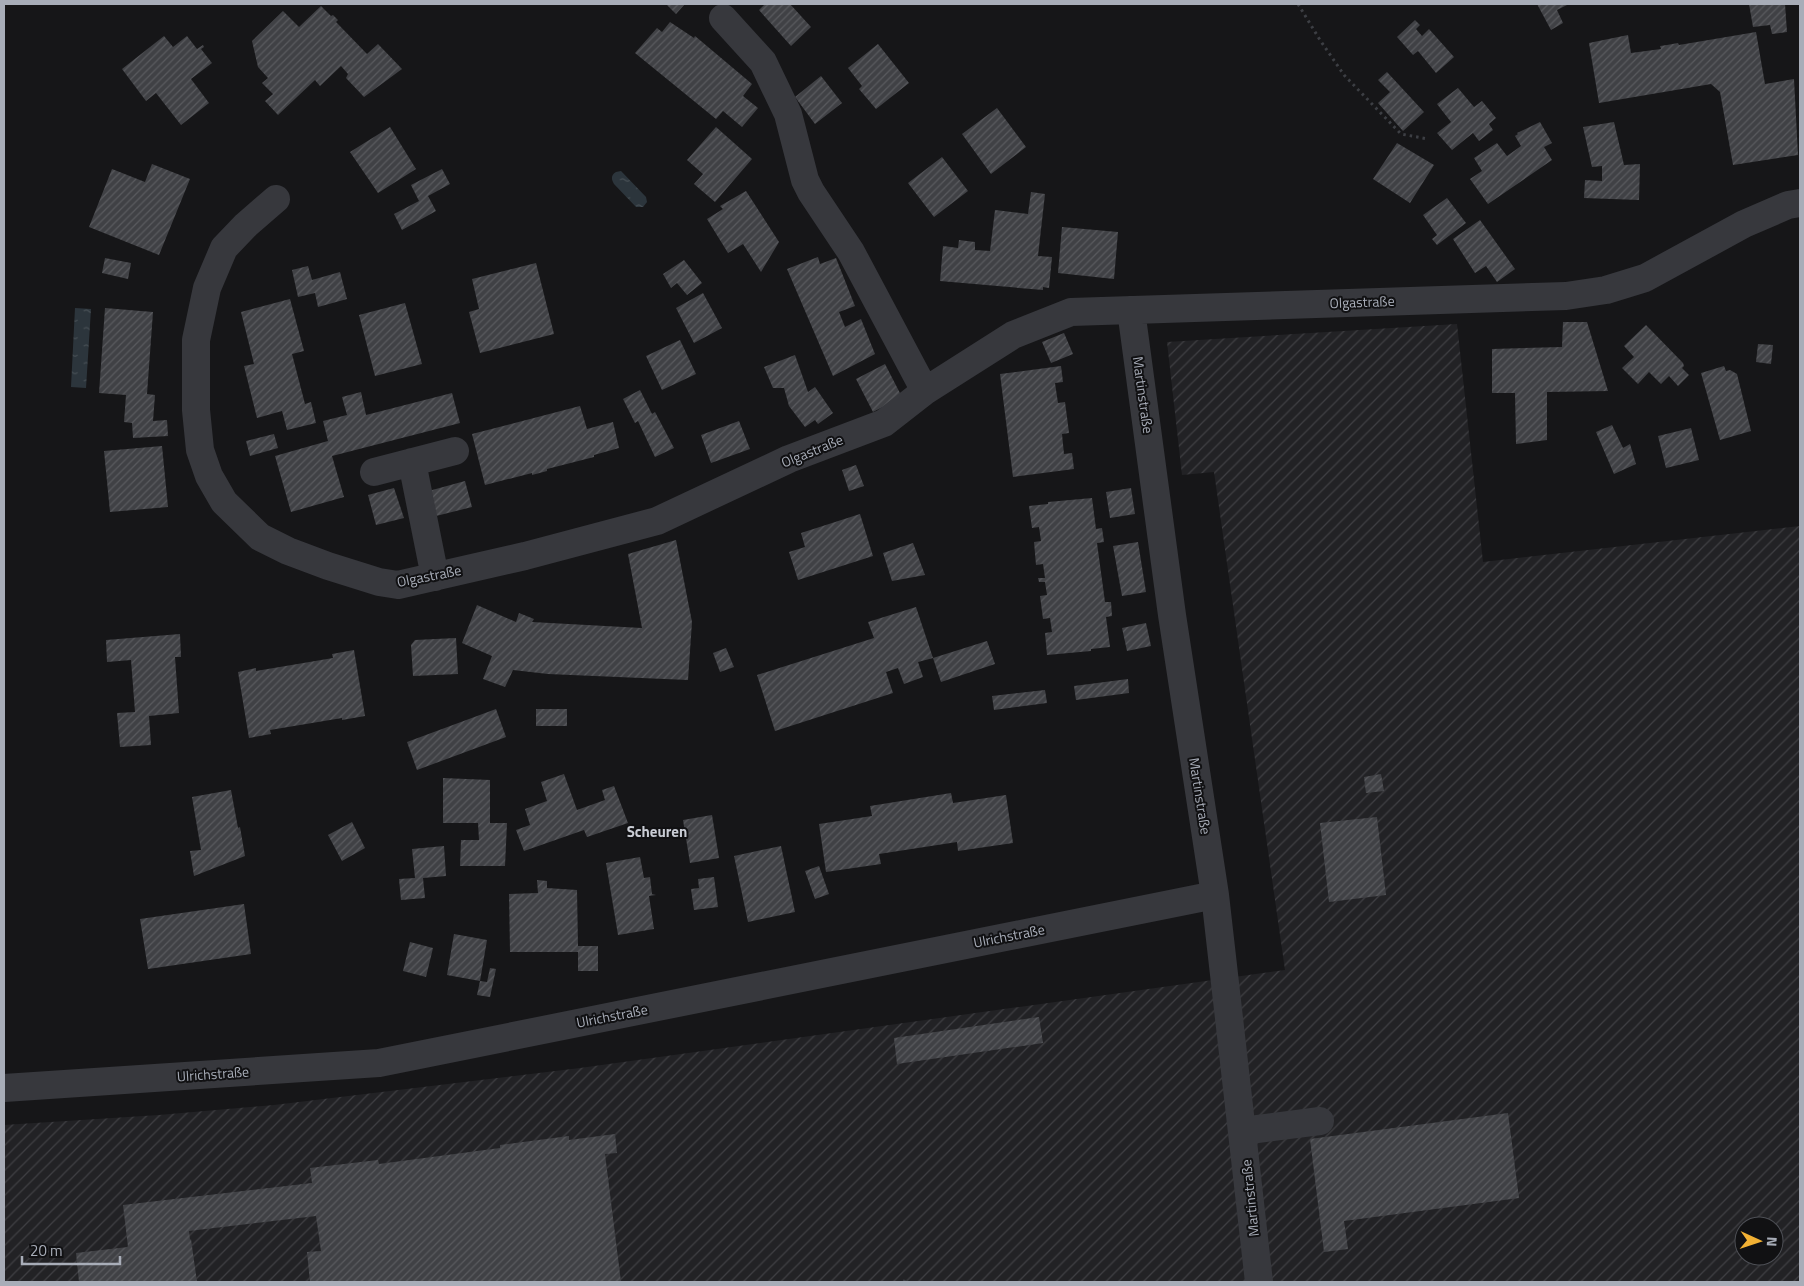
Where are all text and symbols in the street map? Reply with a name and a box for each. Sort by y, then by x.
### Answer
street label: Olgastraße [1329,290,1395,313]
street label: Martinstraße [1128,355,1159,435]
street label: Olgastraße [778,429,846,472]
street label: Olgastraße [395,559,463,592]
street label: Martinstraße [1184,756,1217,836]
district label: Scheuren [627,820,687,843]
street label: Ulrichstraße [971,918,1046,953]
street label: Ulrichstraße [574,998,649,1033]
street label: Ulrichstraße [176,1061,250,1086]
street label: Martinstraße [1235,1158,1264,1238]
north arrow [1734,1216,1784,1266]
scale bar [22,1234,120,1266]
text: N [1762,1236,1783,1247]
text: 20 m [30,1239,63,1262]

